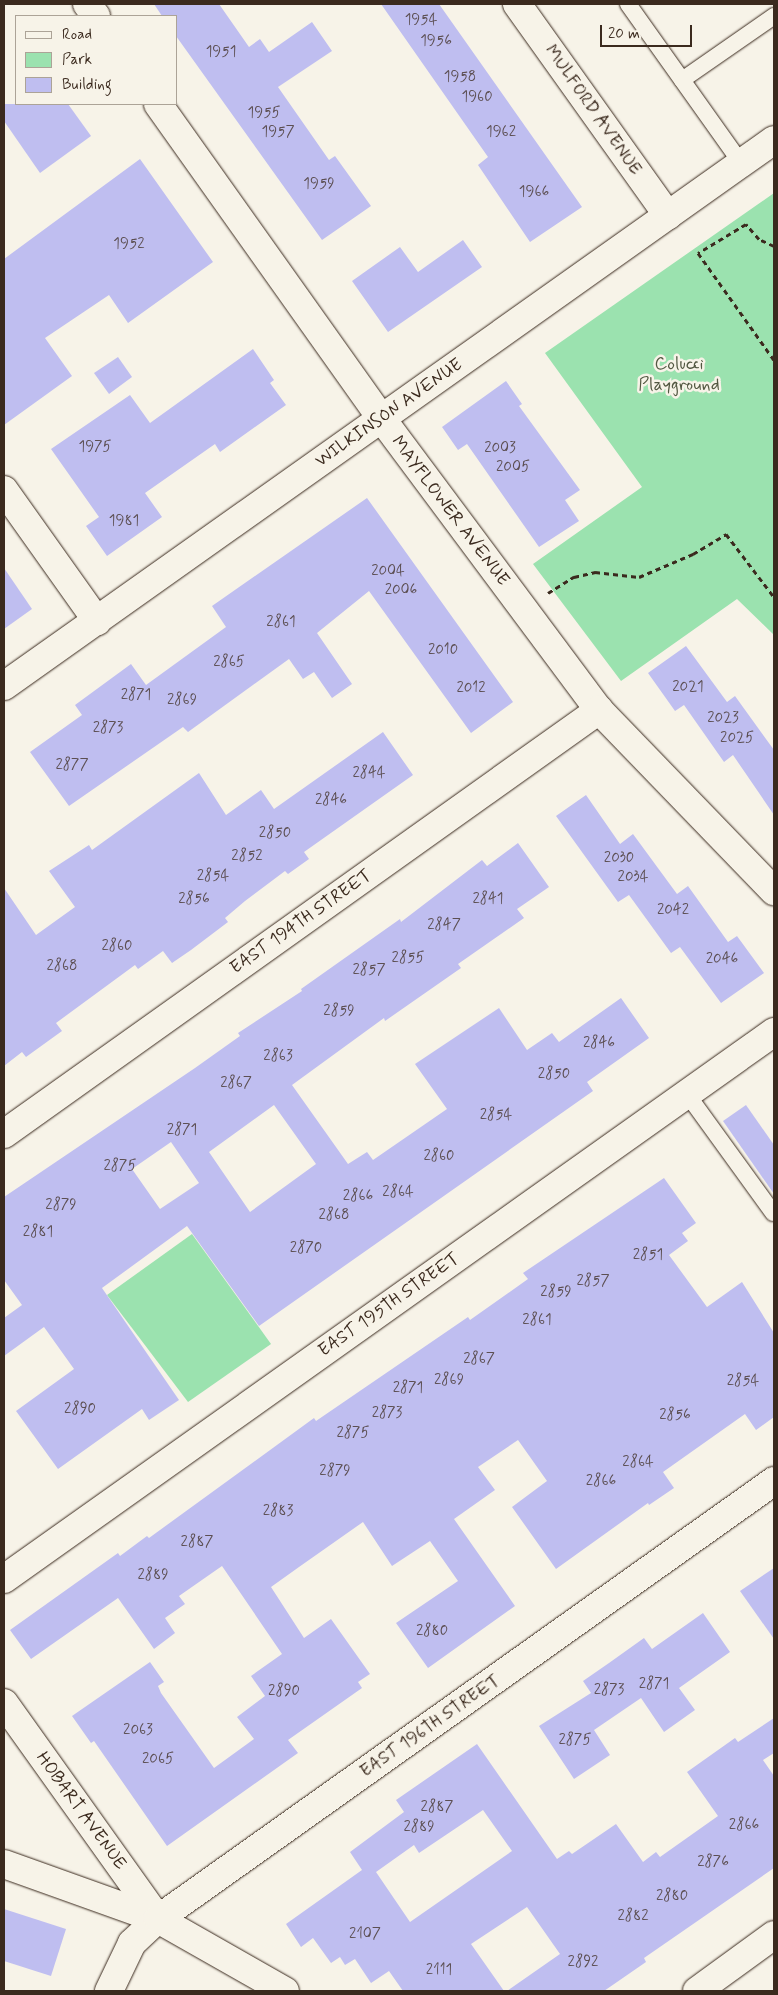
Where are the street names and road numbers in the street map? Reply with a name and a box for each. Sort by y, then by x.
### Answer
street label: MULFORD AVENUE [540,40,646,180]
street label: WILKINSON AVENUE [311,354,467,472]
street label: MAYFLOWER AVENUE [386,432,514,590]
street label: EAST 194TH STREET [225,864,377,980]
street label: EAST 195TH STREET [313,1248,465,1362]
street label: EAST 196TH STREET [355,1669,505,1783]
street label: HOBART AVENUE [30,1747,132,1875]

